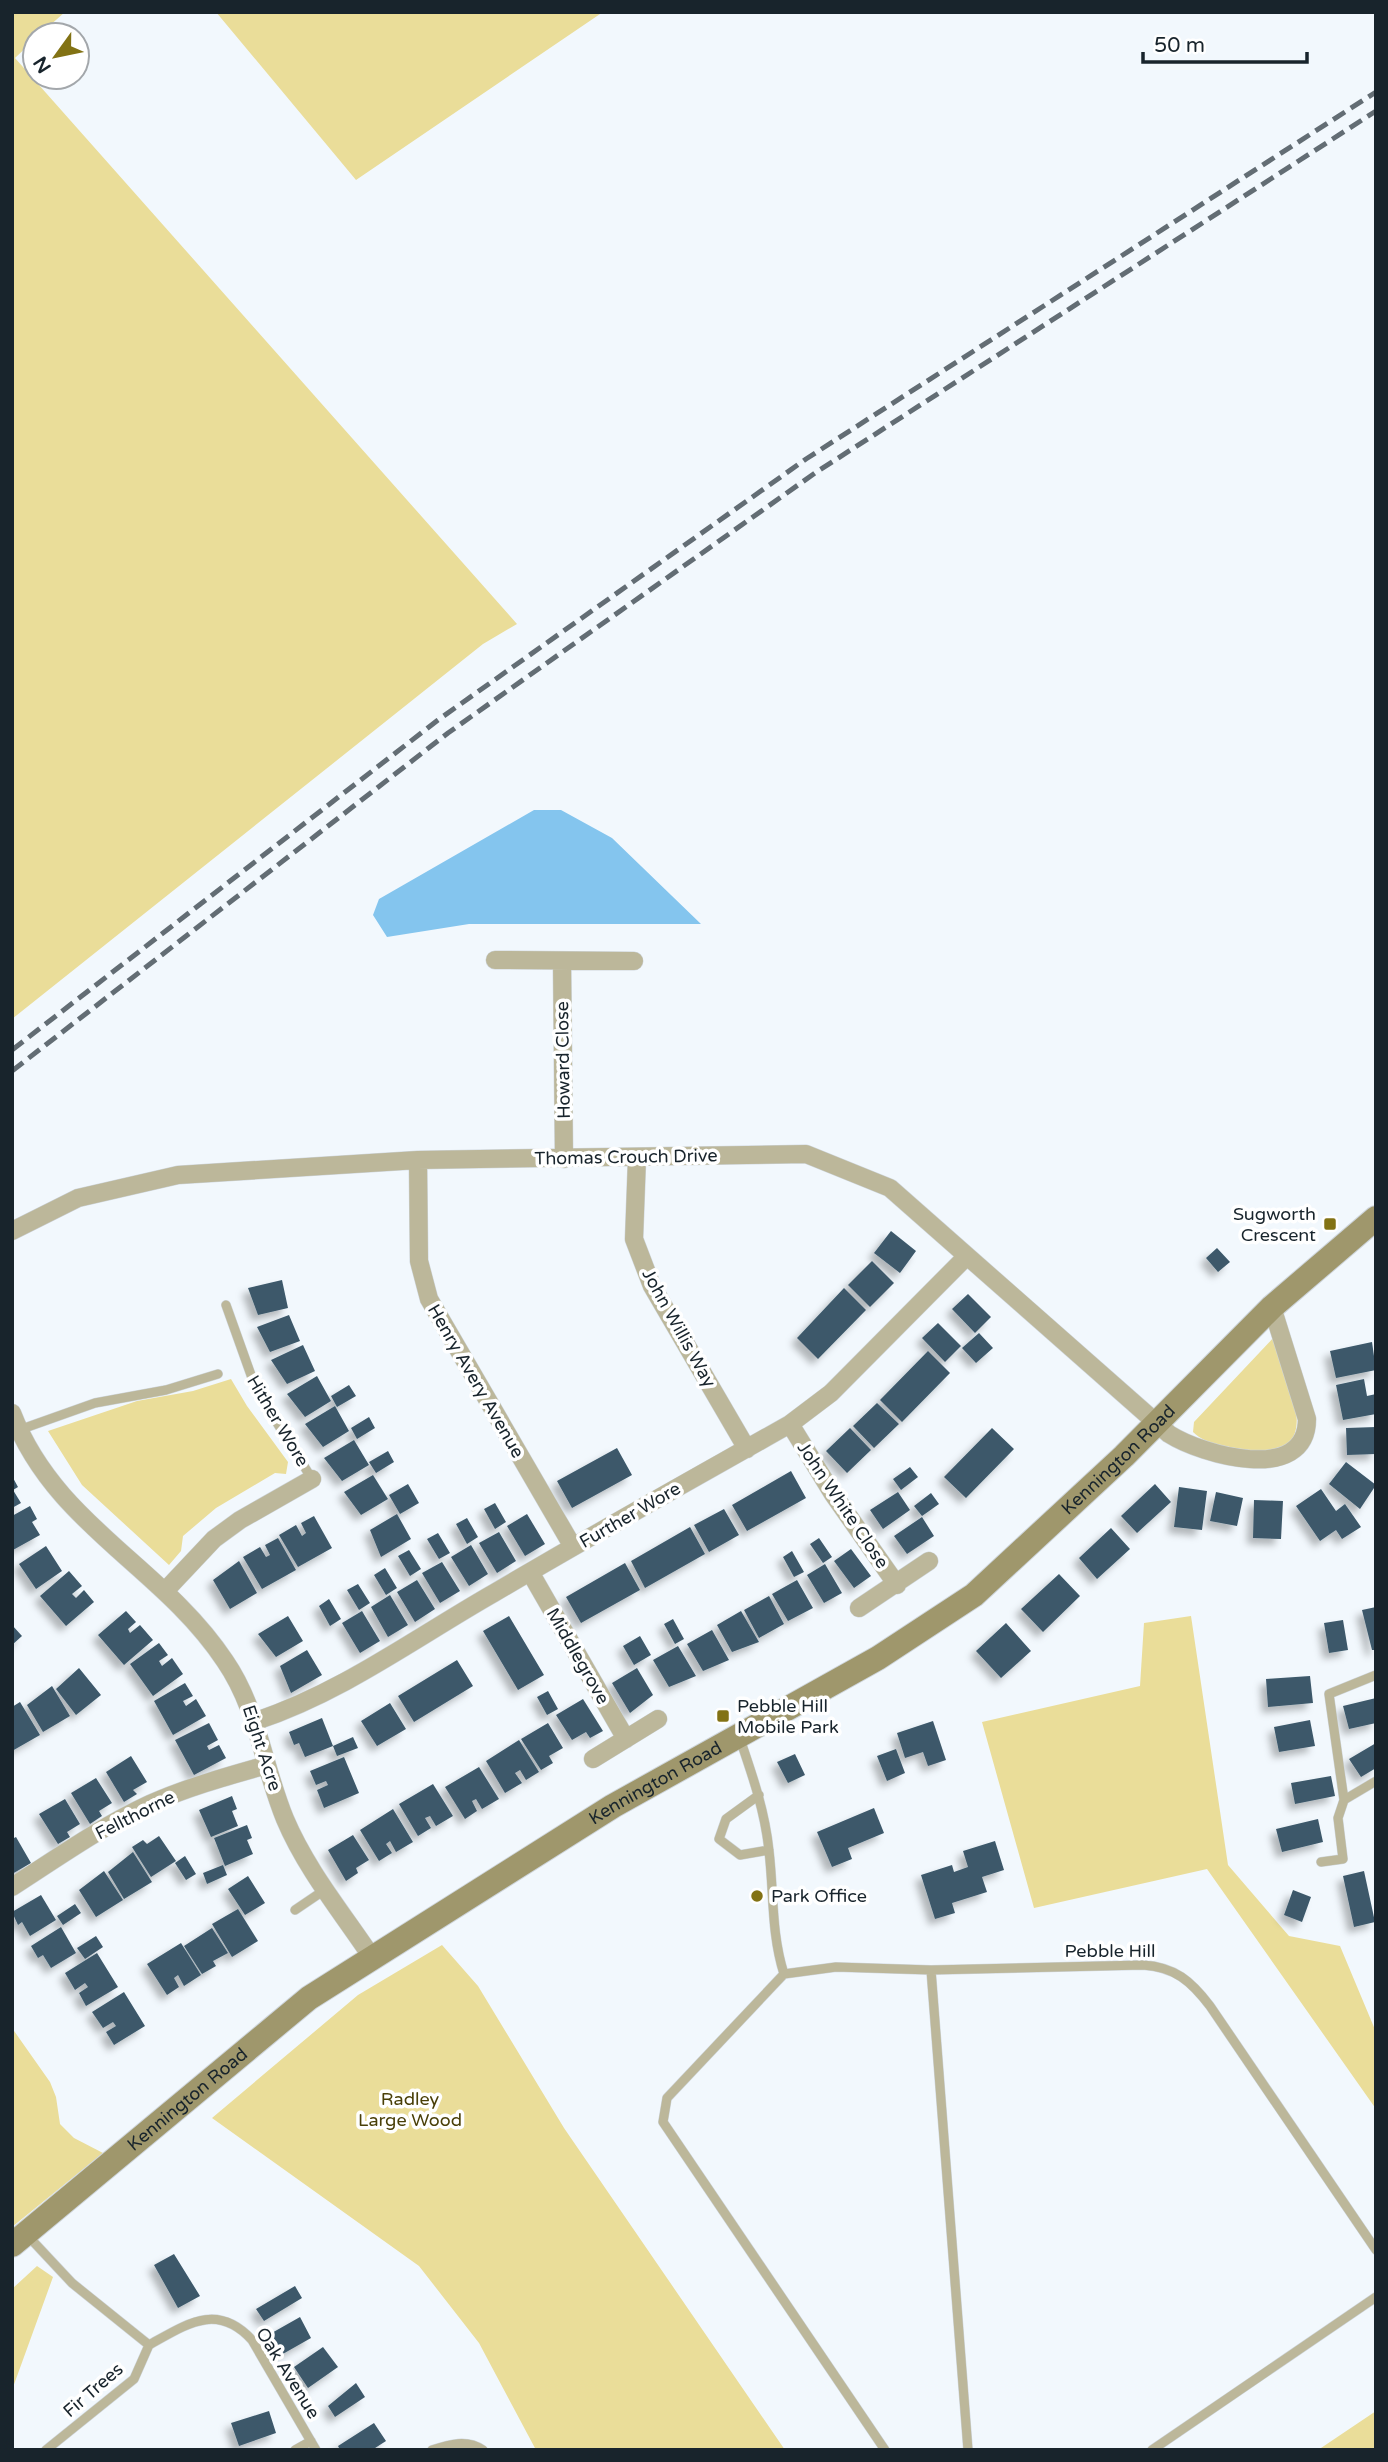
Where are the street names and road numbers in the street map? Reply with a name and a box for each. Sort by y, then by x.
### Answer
street label: Howard Close [551,1001,575,1119]
street label: Thomas Crouch Drive [534,1144,718,1170]
street label: John Willis Way [637,1265,721,1391]
street label: Henry Avery Avenue [423,1300,529,1462]
street label: Hither Wore [242,1371,314,1471]
street label: Kennington Road [1057,1400,1180,1519]
street label: John White Close [793,1438,893,1572]
street label: Further Wore [576,1477,684,1553]
street label: Middlegrove [542,1604,614,1708]
street label: Eight Acre [238,1702,286,1794]
street label: Kennington Road [585,1736,726,1830]
street label: Fellthorne [92,1786,178,1844]
street label: Pebble Hill [1065,1940,1155,1962]
street label: Kennington Road [123,2043,252,2156]
street label: Oak Avenue [251,2323,325,2423]
street label: Fir Trees [58,2358,128,2422]

